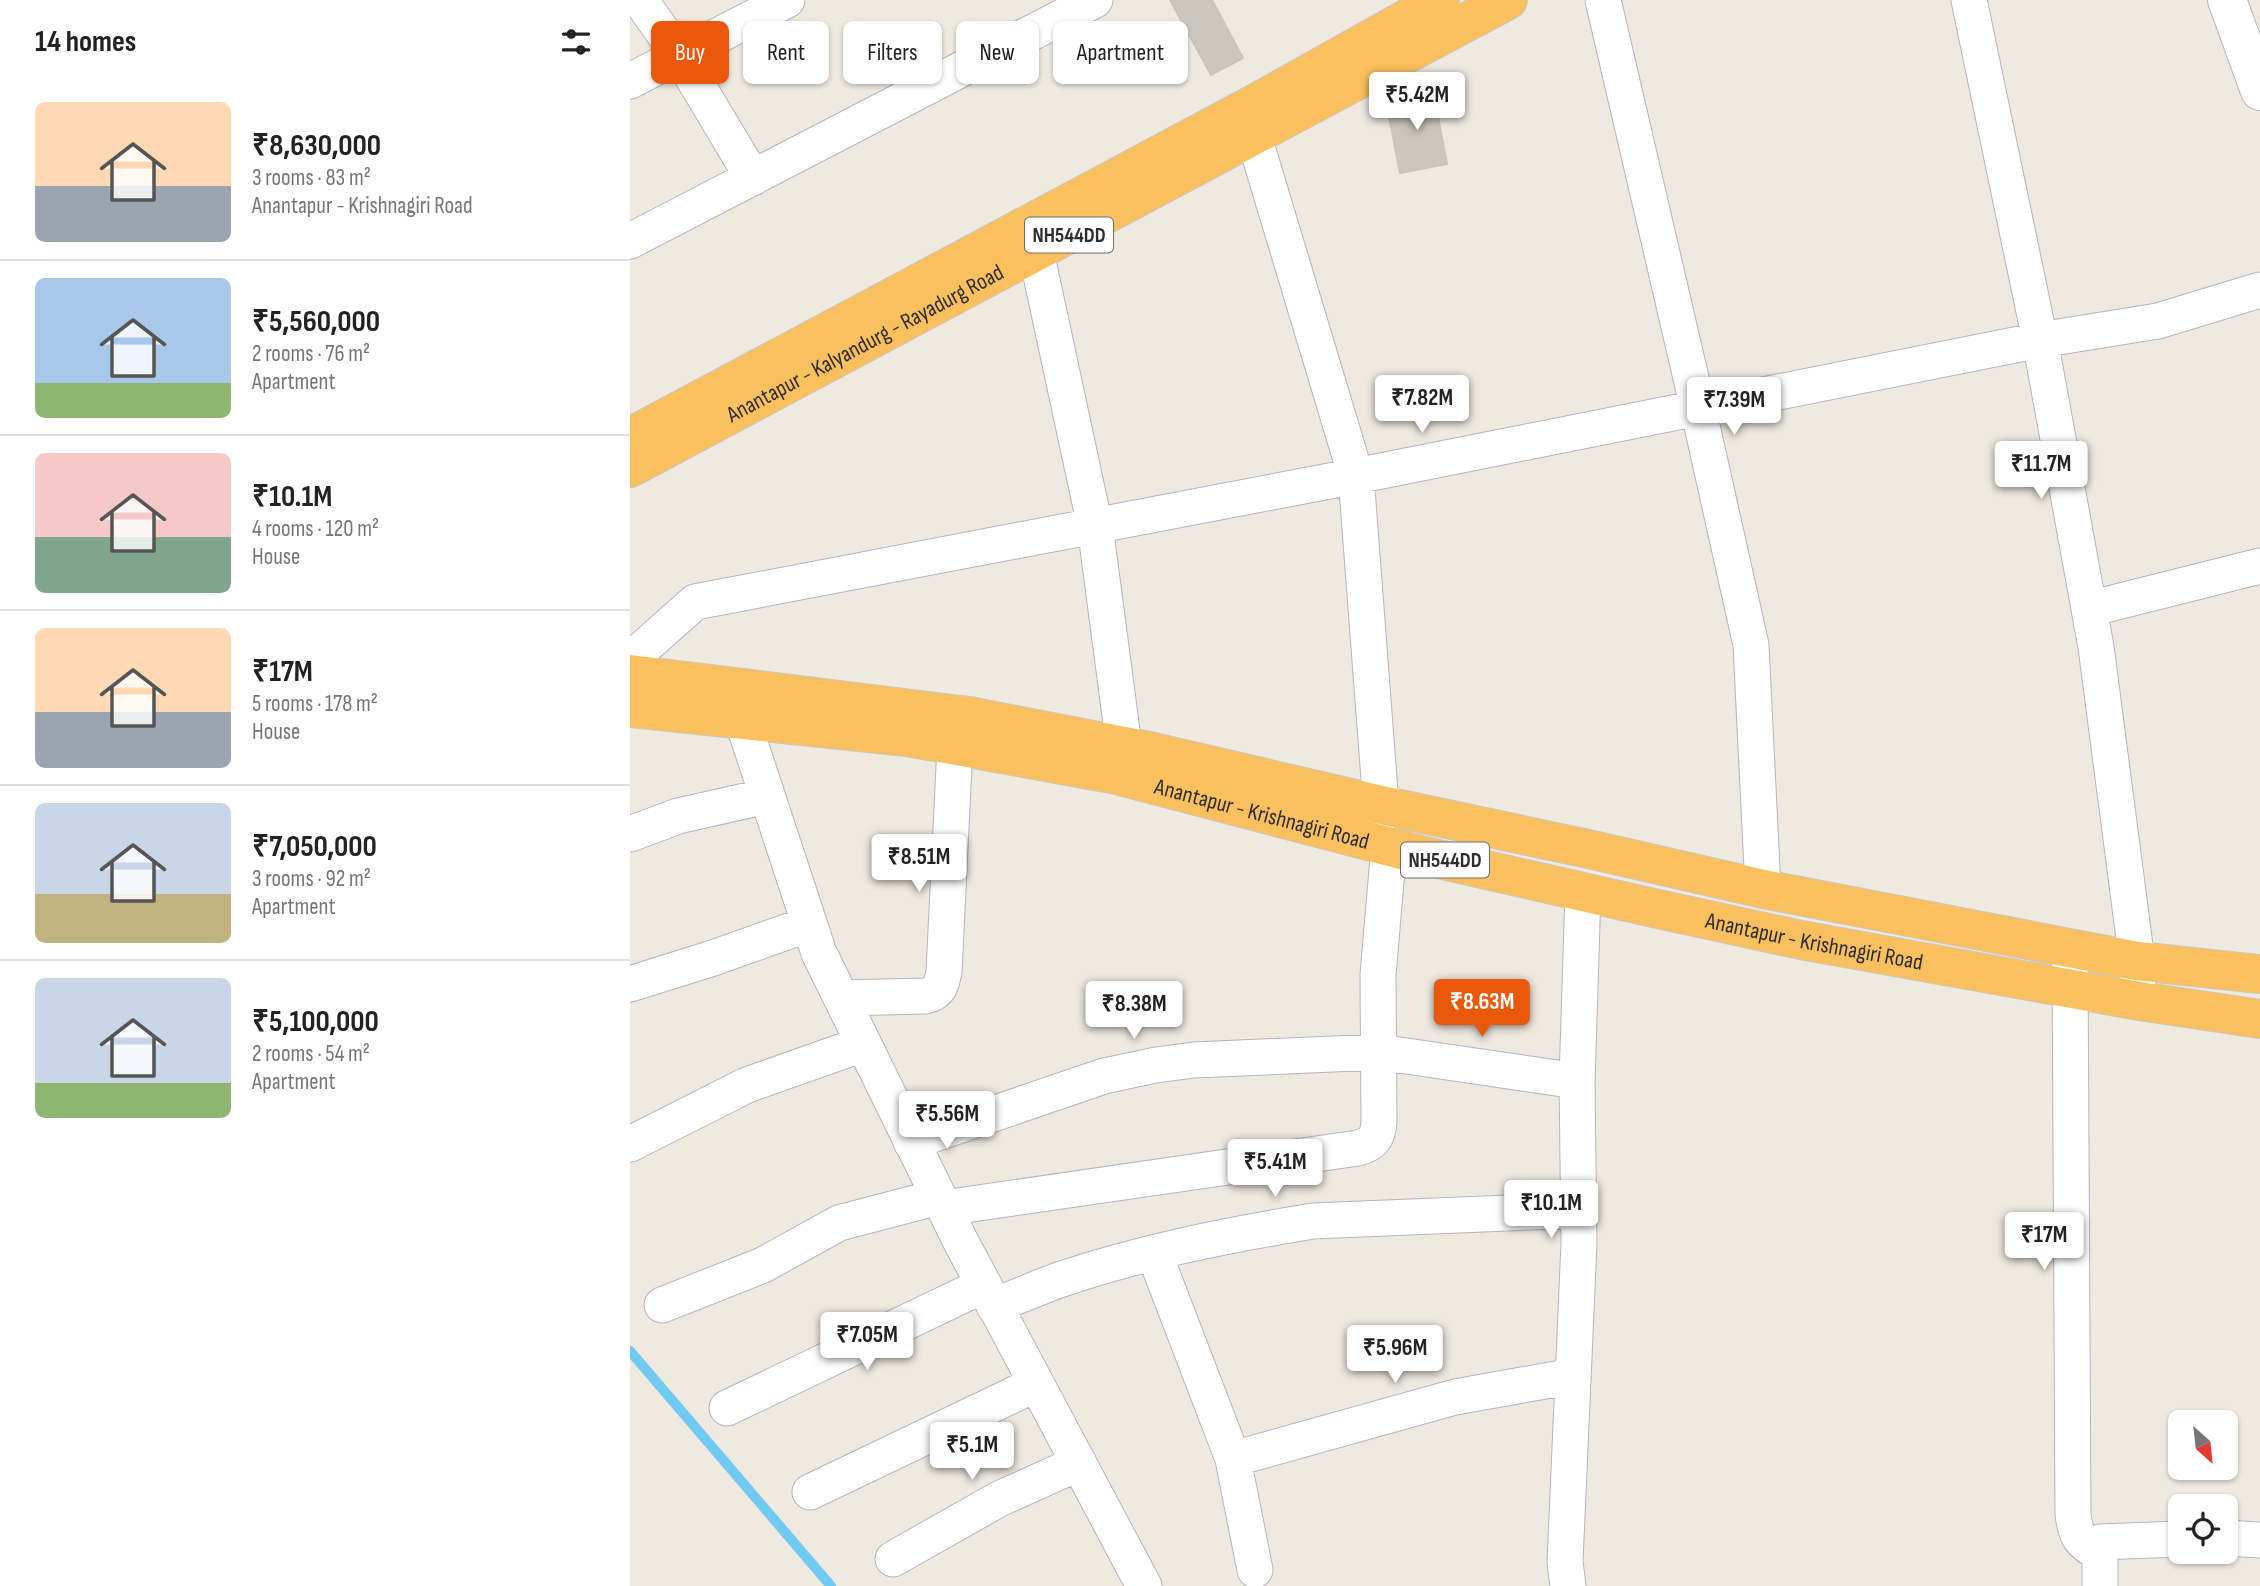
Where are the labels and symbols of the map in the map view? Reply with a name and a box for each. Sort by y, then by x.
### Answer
pin: ₹5.42M [1360,72,1474,132]
road number: NH544DD [1025,218,1113,252]
street label: Anantapur - Kalyandurg - Rayadurg Road [721,258,1009,430]
pin: ₹7.82M [1365,376,1479,435]
pin: ₹7.39M [1677,378,1791,437]
pin: ₹11.7M [1984,442,2098,501]
street label: Anantapur - Krishnagiri Road [1151,773,1372,856]
pin: ₹8.51M [862,834,976,894]
road number: NH544DD [1401,842,1489,878]
street label: Anantapur - Krishnagiri Road [1702,906,1925,977]
pin: ₹8.63M [1425,979,1539,1039]
pin: ₹8.38M [1077,982,1191,1041]
pin: ₹5.56M [890,1092,1004,1151]
pin: ₹5.41M [1218,1140,1332,1199]
pin: ₹10.1M [1494,1180,1608,1240]
pin: ₹17M [2003,1212,2085,1272]
pin: ₹7.05M [810,1312,924,1372]
pin: ₹5.96M [1338,1326,1452,1385]
north arrow [2168,1410,2238,1480]
pin: ₹5.1M [923,1422,1021,1482]

